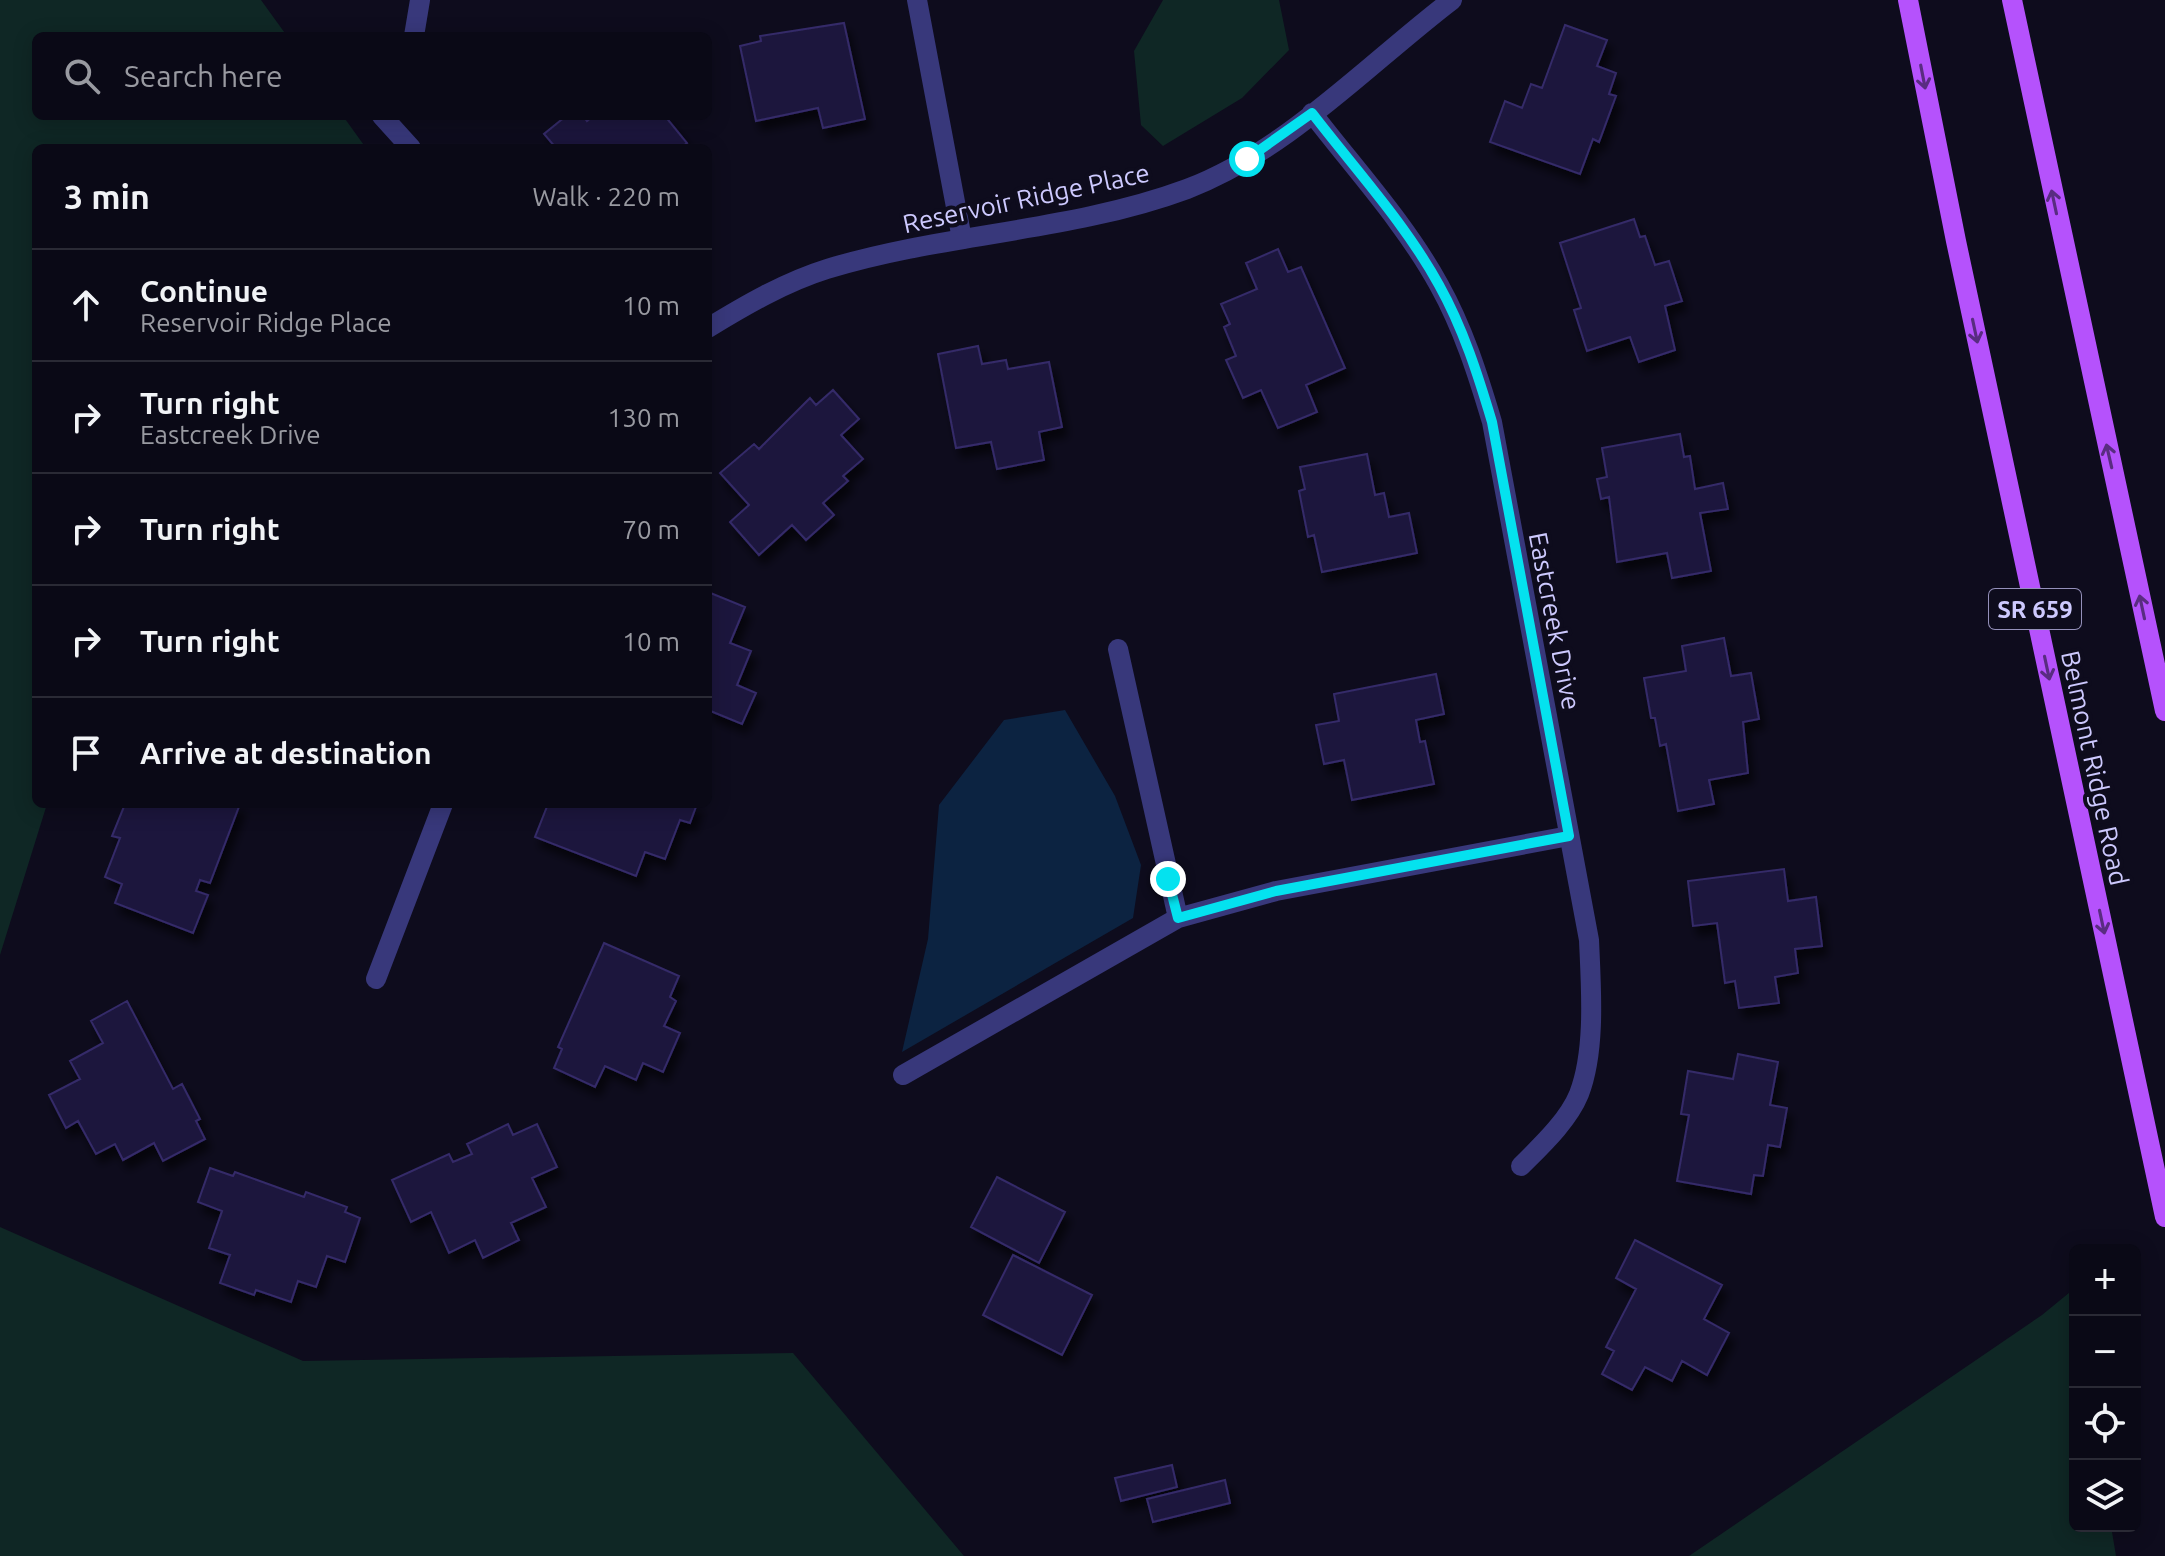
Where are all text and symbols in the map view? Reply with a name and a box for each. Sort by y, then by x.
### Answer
search box [32,32,712,120]
icon: search [60,54,104,98]
text: Search here [124,59,283,93]
one-way arrow [1917,63,1932,89]
route start [1229,141,1265,177]
street label: Reservoir Ridge Place [900,158,1152,238]
text: 3 min [64,177,150,215]
text: Walk · 220 m [532,182,680,211]
one-way arrow [2045,190,2060,216]
text: Continue [140,274,268,308]
icon: ahead [64,283,108,327]
text: 10 m [622,291,680,320]
text: Reservoir Ridge Place [140,308,392,337]
one-way arrow [1968,318,1983,344]
text: Turn right [140,386,280,420]
icon: right [64,395,108,439]
text: 130 m [608,403,680,432]
text: Eastcreek Drive [140,420,321,449]
one-way arrow [2101,444,2116,470]
icon: right [64,507,108,551]
text: Turn right [140,512,280,546]
text: 70 m [622,515,680,544]
street label: Eastcreek Drive [1524,530,1586,712]
road number: SR 659 [1989,589,2081,629]
one-way arrow [2134,595,2149,620]
icon: right [64,619,108,663]
text: Turn right [140,624,280,658]
text: 10 m [622,627,680,656]
street label: Belmont Ridge Road [2056,648,2134,888]
one-way arrow [2040,654,2055,680]
icon: arrive [64,731,108,775]
text: Arrive at destination [140,736,432,770]
route end [1150,861,1186,897]
one-way arrow [2095,909,2110,934]
map controls [2069,1244,2141,1532]
button: + [2069,1244,2141,1316]
button: − [2069,1316,2141,1388]
button: locate [2069,1388,2141,1460]
button: layers [2069,1460,2141,1532]

